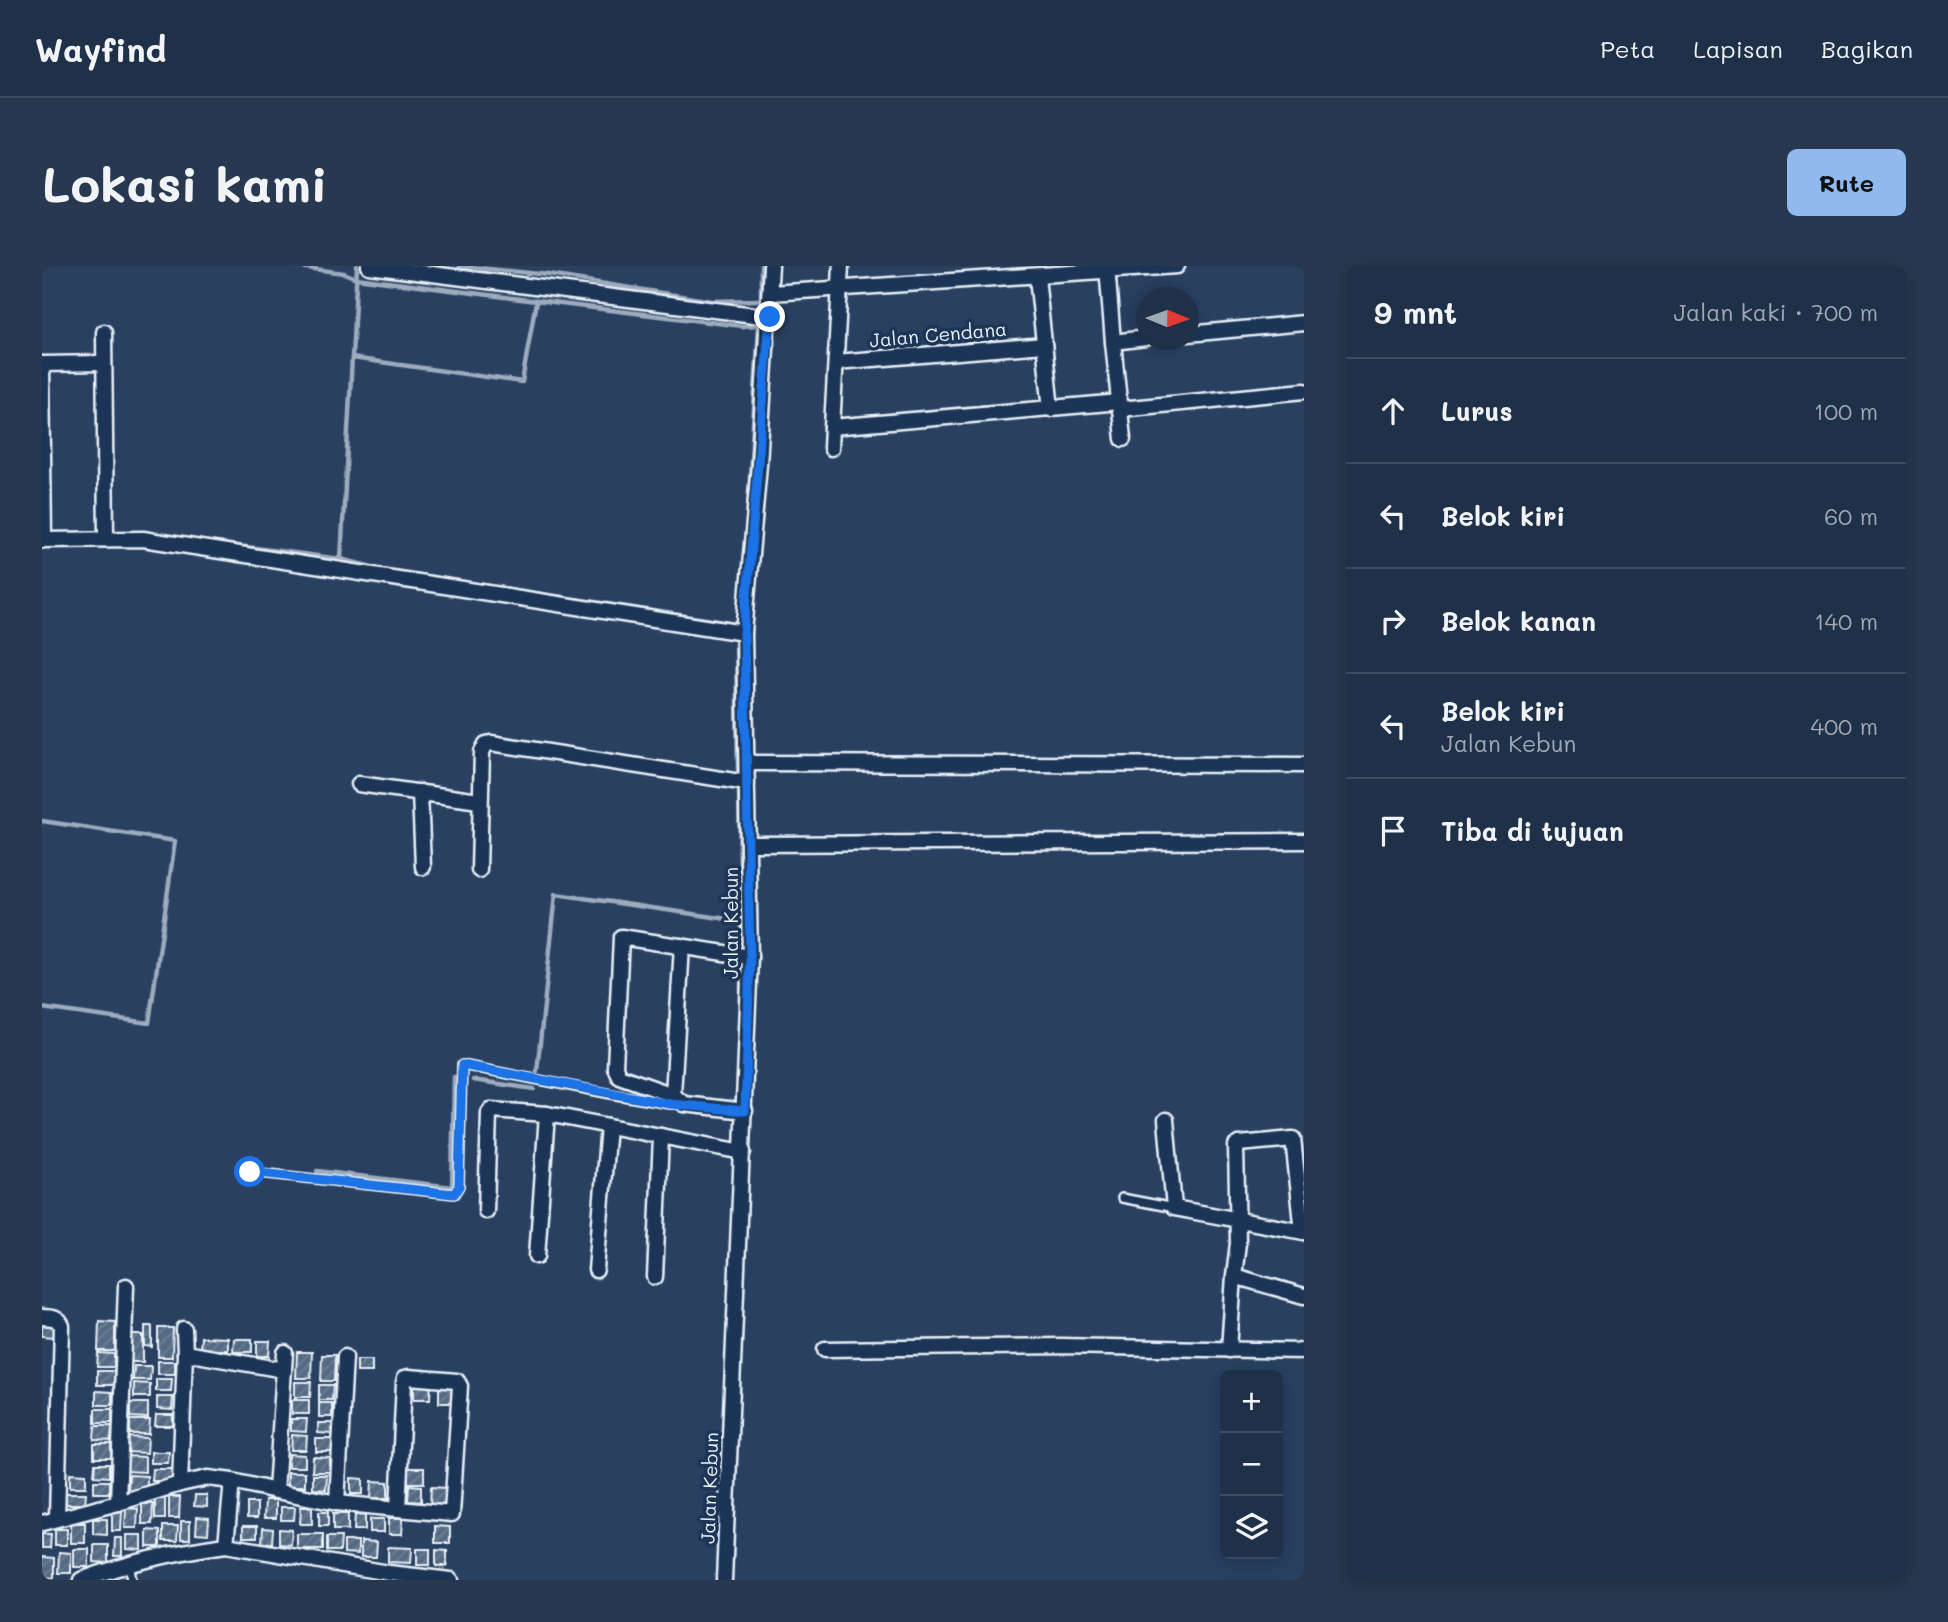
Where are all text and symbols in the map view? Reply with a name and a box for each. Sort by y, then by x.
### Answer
text: Wayfind [35,27,166,70]
text: Peta [1600,33,1655,64]
text: Lapisan [1693,33,1783,64]
text: Bagikan [1821,33,1913,64]
button: Rute [1787,149,1906,216]
text: Lokasi kami [42,151,328,214]
north arrow [1136,287,1199,350]
text: 9 mnt [1374,292,1457,332]
text: Jalan kaki · 700 m [1673,297,1878,327]
route end [754,301,785,332]
street label: Jalan Cendana [868,316,1008,352]
icon: ahead [1374,392,1412,430]
text: Lurus [1441,394,1513,428]
text: 100 m [1814,396,1878,426]
icon: left [1374,497,1412,535]
text: Belok kiri [1441,499,1565,533]
text: 60 m [1824,501,1878,531]
icon: right [1374,602,1412,640]
text: Belok kanan [1441,604,1596,638]
text: 140 m [1814,606,1878,636]
text: Belok kiri [1441,694,1565,728]
icon: left [1374,707,1412,745]
text: 400 m [1810,711,1878,741]
text: Jalan Kebun [1441,728,1576,758]
icon: arrive [1374,812,1412,850]
text: Tiba di tujuan [1441,814,1624,848]
street label: Jalan Kebun [718,867,743,979]
route start [234,1156,265,1187]
map controls [1220,1370,1283,1559]
button: + [1220,1370,1283,1433]
street label: Jalan Kebun [695,1432,723,1544]
button: − [1220,1433,1283,1496]
button: layers [1220,1496,1283,1559]

